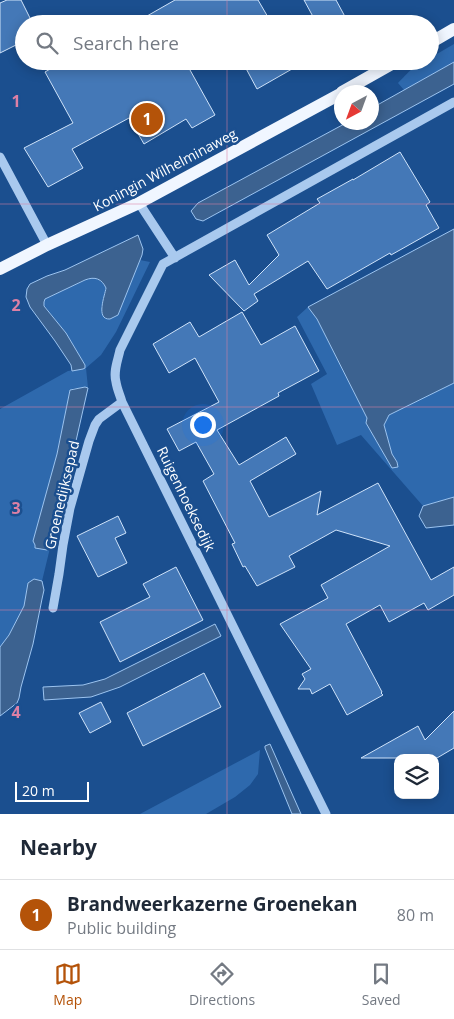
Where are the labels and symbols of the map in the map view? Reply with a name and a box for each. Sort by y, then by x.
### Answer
north arrow [334,85,379,130]
text: 1 [11,90,21,112]
pin: 1 [131,100,163,138]
street label: Koningin Wilhelminaweg [90,123,240,216]
text: 2 [11,294,21,316]
your location [190,412,216,438]
street label: Groenedijksepad [40,439,83,551]
street label: Ruigenhoeksedijk [153,443,220,555]
text: 3 [11,497,21,519]
text: 4 [11,701,21,723]
scale bar [15,779,89,802]

